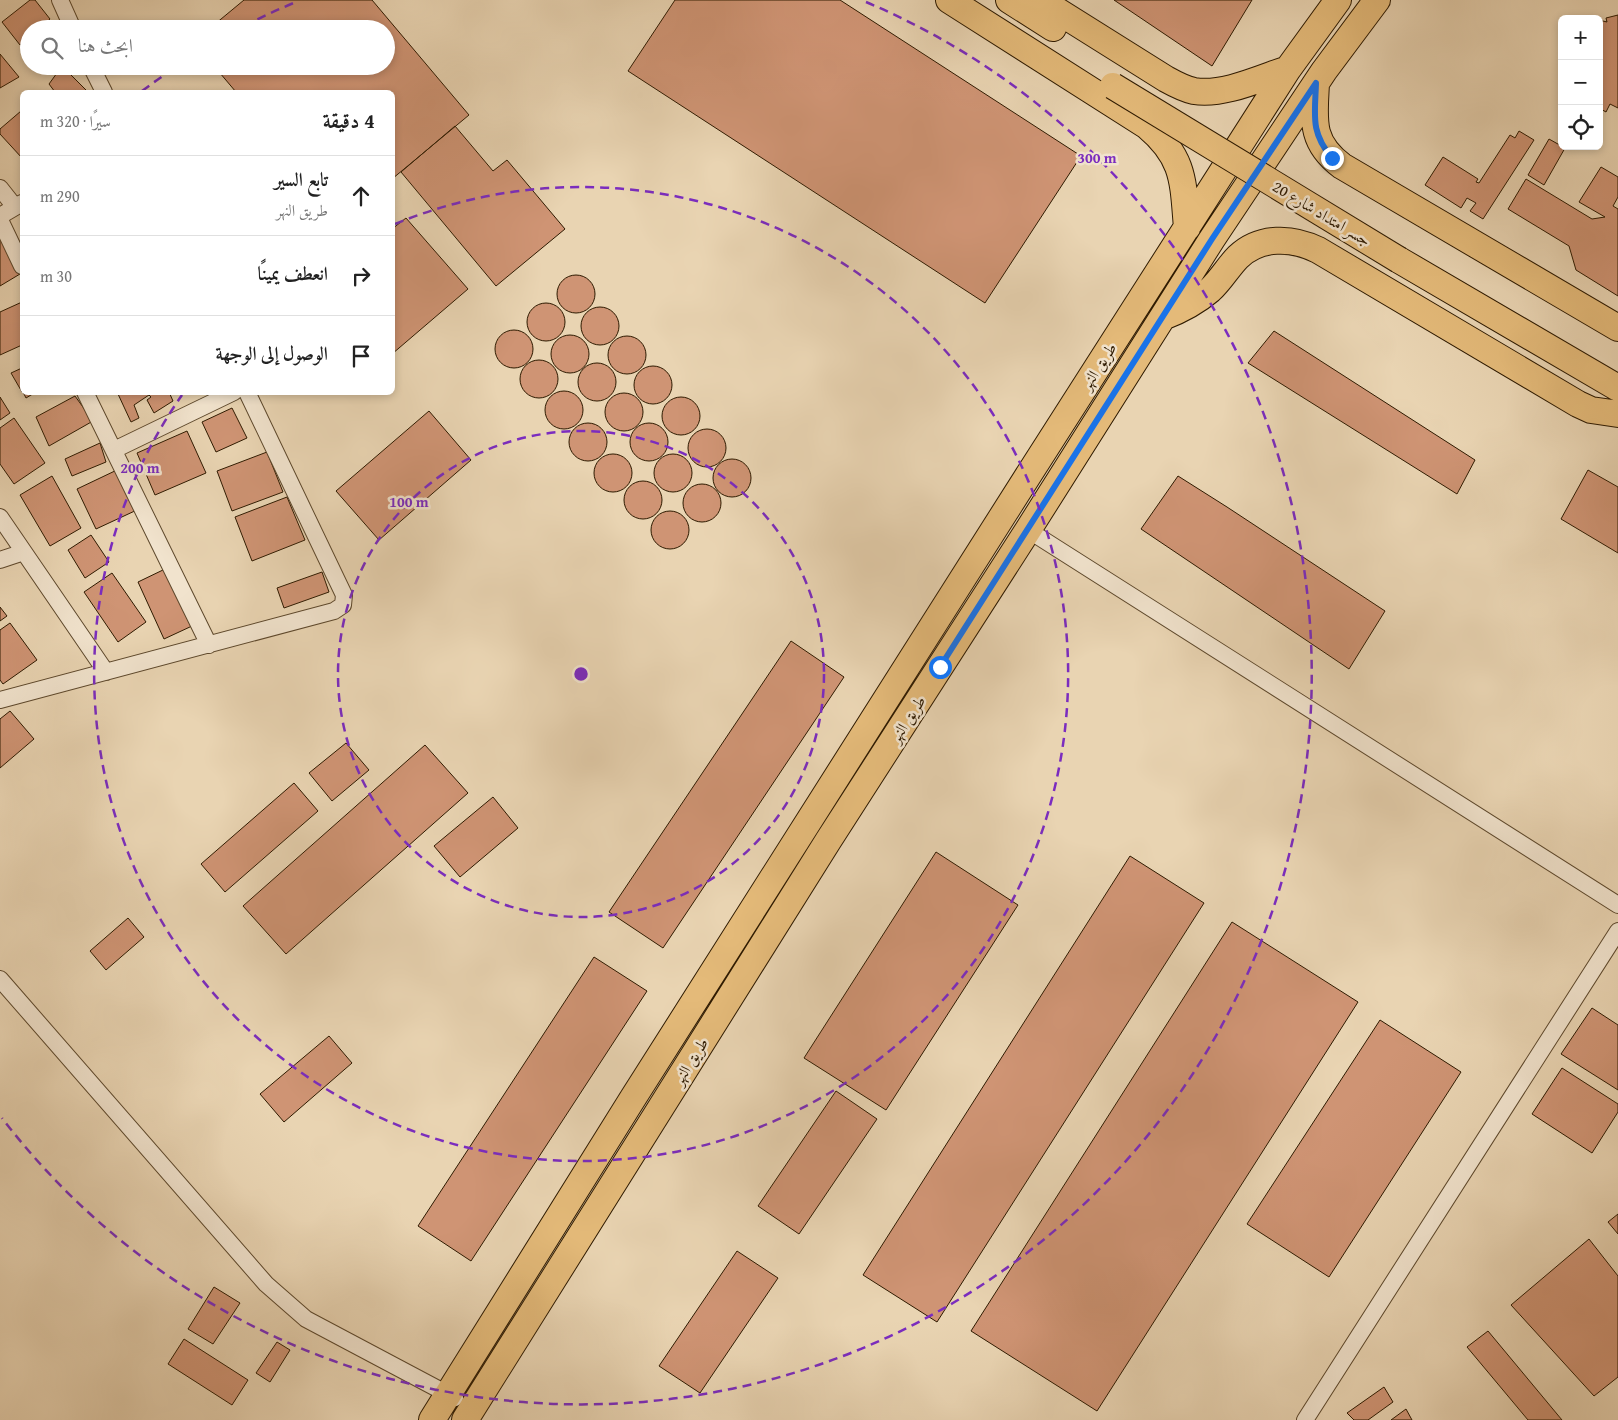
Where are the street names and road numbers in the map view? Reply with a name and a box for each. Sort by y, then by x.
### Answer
street label: جسر امتداد شارع 20 [1267,174,1376,254]
street label: طريق النهر [1073,338,1122,396]
street label: طريق النهر [882,691,931,749]
street label: طريق النهر [665,1033,714,1091]

